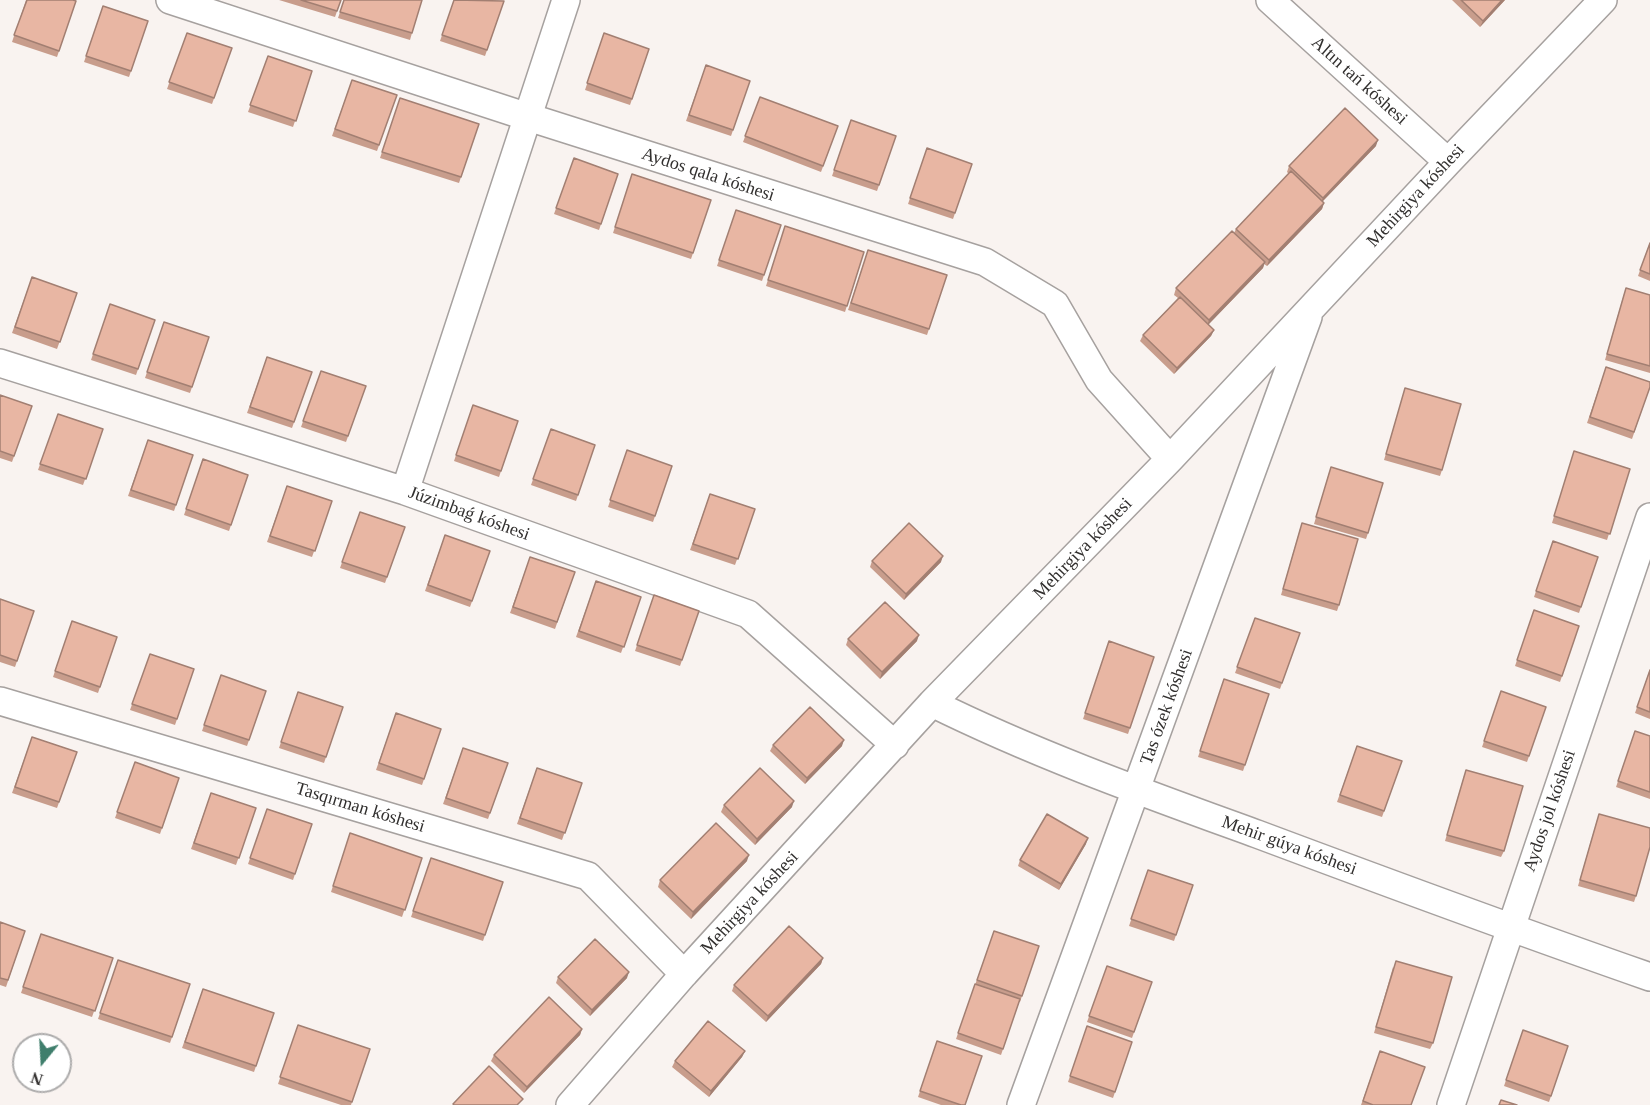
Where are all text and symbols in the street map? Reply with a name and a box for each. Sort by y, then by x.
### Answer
street label: Altın tań kóshesi [1306,32,1412,130]
street label: Mehirgiya kóshesi [1363,140,1469,252]
street label: Aydos qala kóshesi [639,143,777,207]
street label: Júzimbaǵ kóshesi [405,482,533,546]
street label: Mehirgiya kóshesi [1029,494,1137,604]
street label: Tas ózek kóshesi [1136,646,1198,768]
street label: Aydos jol kóshesi [1519,747,1581,875]
street label: Tasqırman kóshesi [293,778,427,838]
street label: Mehir gúyа kóshesi [1219,812,1359,880]
street label: Mehirgiya kóshesi [697,847,803,959]
north arrow [12,1033,72,1093]
text: N [29,1069,45,1089]

